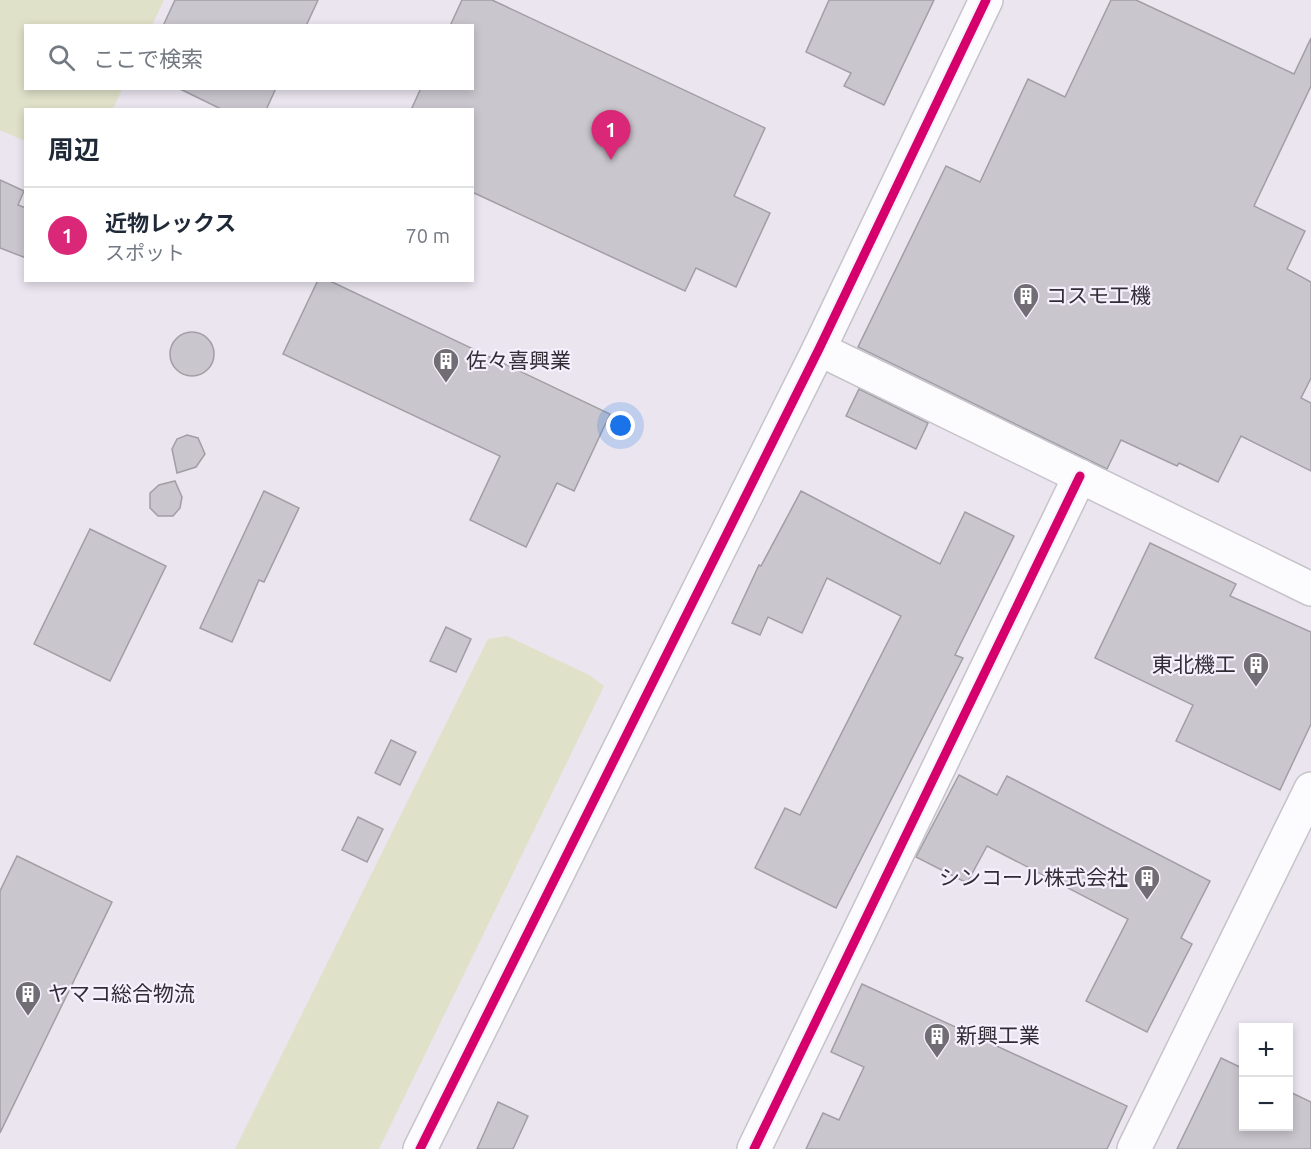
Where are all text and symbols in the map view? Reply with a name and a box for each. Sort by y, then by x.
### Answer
search box [24,24,474,90]
icon: search [45,41,78,74]
text: ここで検索 [93,46,203,71]
pin: 1 [592,110,630,160]
text: 周辺 [48,135,100,164]
text: 近物レックス [105,210,236,235]
text: 1 [62,224,73,247]
text: 70 m [406,224,450,247]
text: スポット [105,241,185,264]
building icon: コスモ工機 [1011,281,1041,319]
place label: コスモ工機 [1046,283,1151,307]
building icon: 佐々喜興業 [431,346,461,384]
place label: 佐々喜興業 [466,348,571,372]
your location [606,411,635,440]
building icon: 東北機工 [1241,650,1271,688]
place label: 東北機工 [1152,652,1236,676]
building icon: シンコール株式会社 [1132,863,1162,901]
place label: シンコール株式会社 [939,865,1128,889]
building icon: ヤマコ総合物流 [13,979,43,1017]
place label: ヤマコ総合物流 [48,981,195,1005]
building icon: 新興工業 [922,1021,952,1059]
place label: 新興工業 [956,1023,1040,1047]
map controls [1239,1023,1293,1131]
button: + [1239,1023,1293,1077]
button: − [1239,1077,1293,1131]

